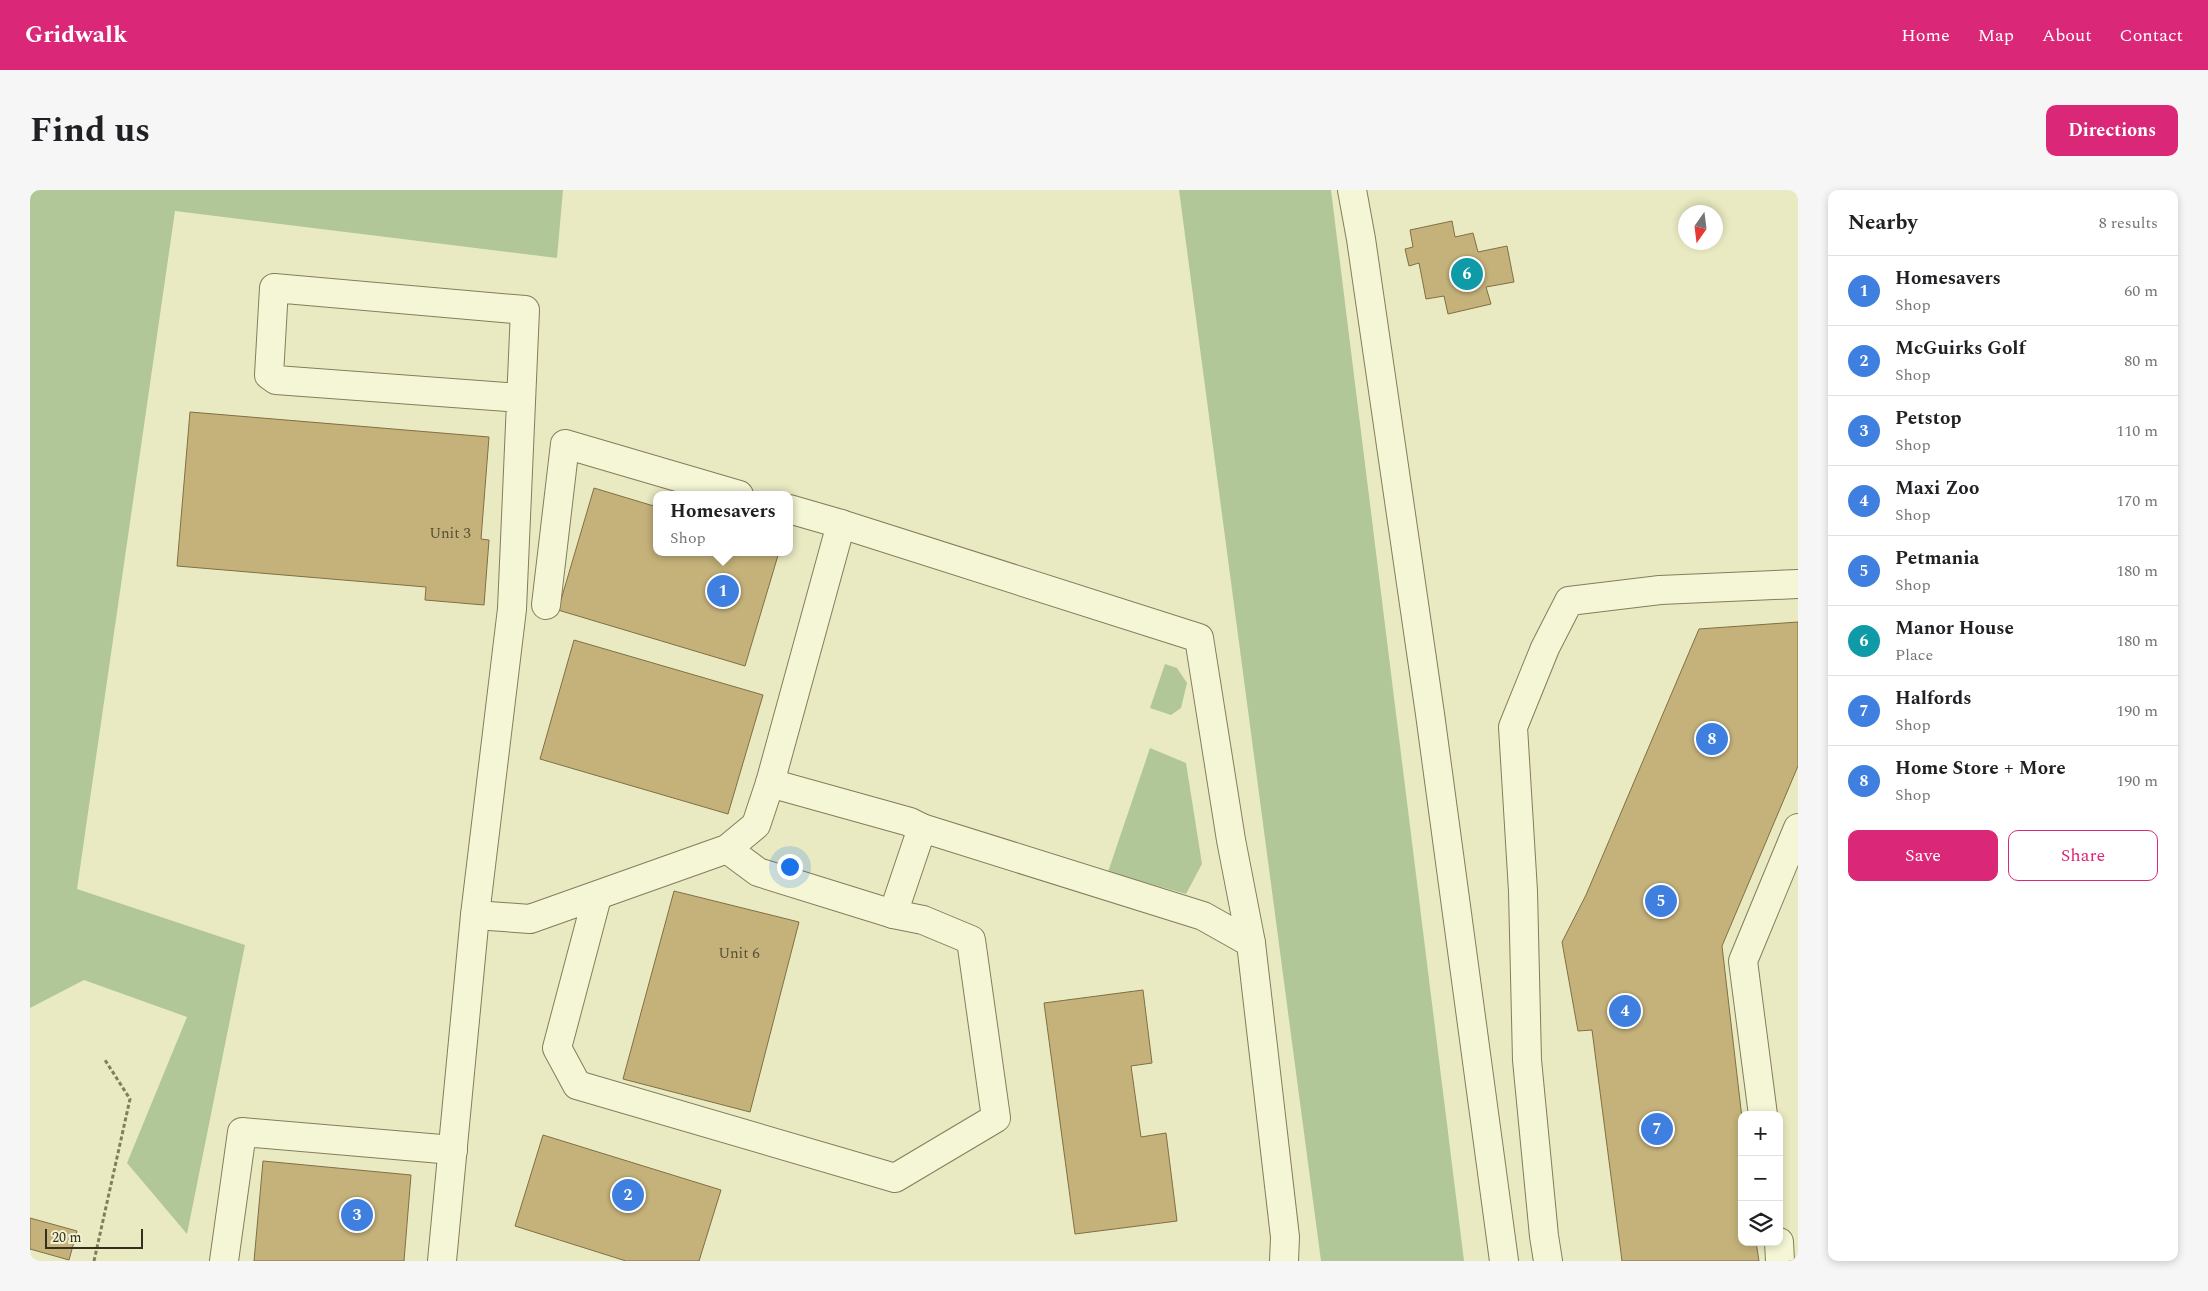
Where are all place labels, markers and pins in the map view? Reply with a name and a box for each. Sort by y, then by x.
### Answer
pin: 6 [1451,255,1483,293]
pin: 1 [707,572,739,610]
pin: 8 [1696,720,1728,758]
pin: 5 [1645,882,1677,920]
pin: 4 [1609,992,1641,1030]
pin: 7 [1641,1110,1673,1148]
pin: 2 [612,1176,644,1214]
pin: 3 [341,1196,373,1234]

